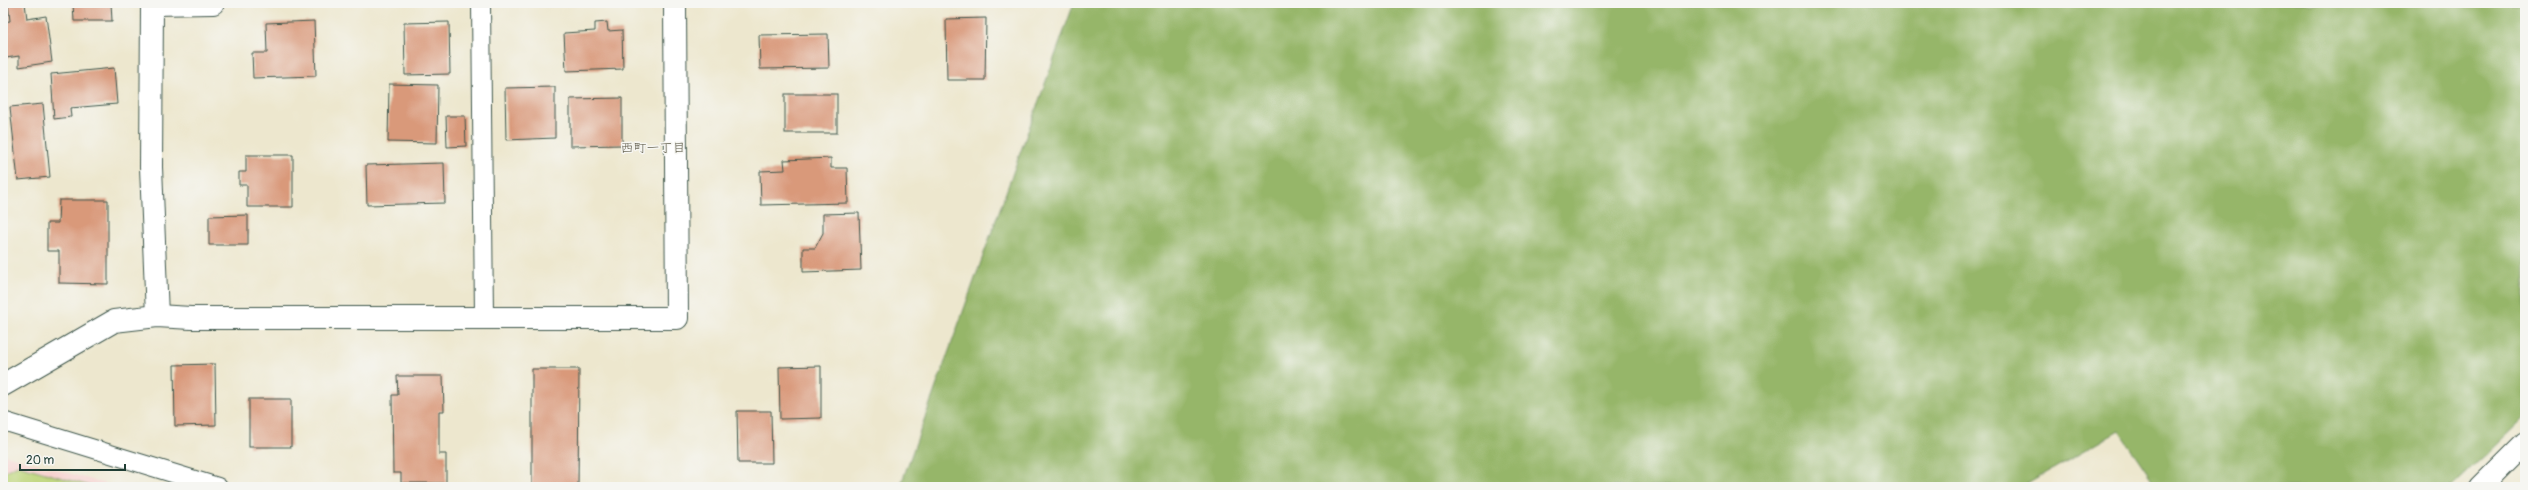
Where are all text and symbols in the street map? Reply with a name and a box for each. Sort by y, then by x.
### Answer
district label: 西町一丁目 [620,140,686,156]
scale bar [20,446,125,472]
text: 20 m [26,453,55,468]

